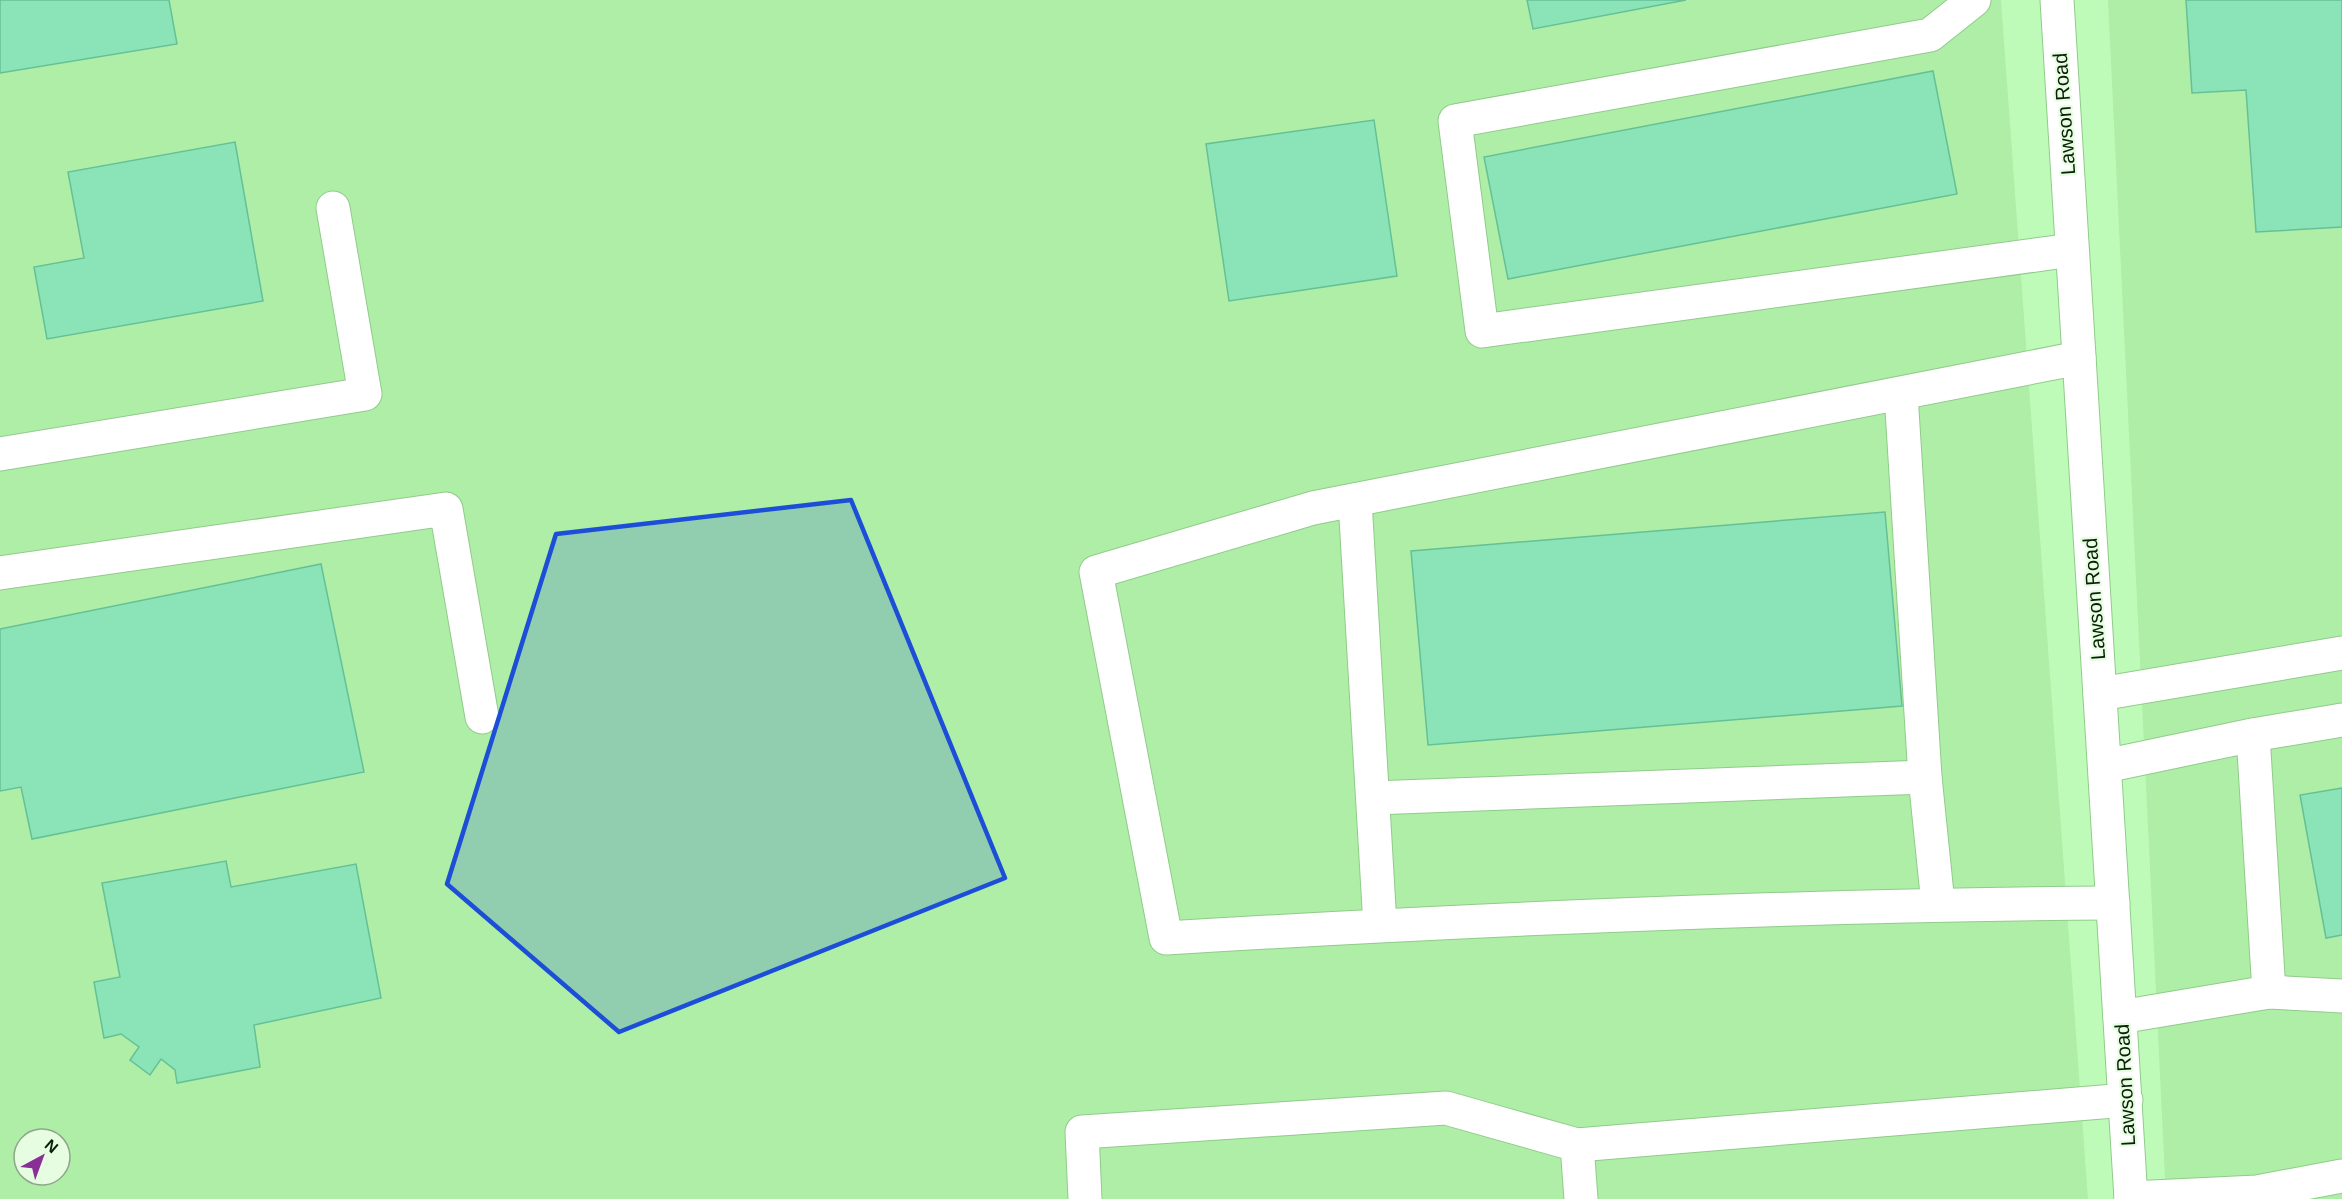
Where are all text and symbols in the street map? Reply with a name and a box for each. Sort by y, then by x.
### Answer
street label: Lawson Road [2049,52,2079,176]
street label: Lawson Road [2079,537,2109,661]
street label: Lawson Road [2111,1023,2139,1147]
north arrow [12,1127,72,1187]
text: N [42,1136,61,1156]

